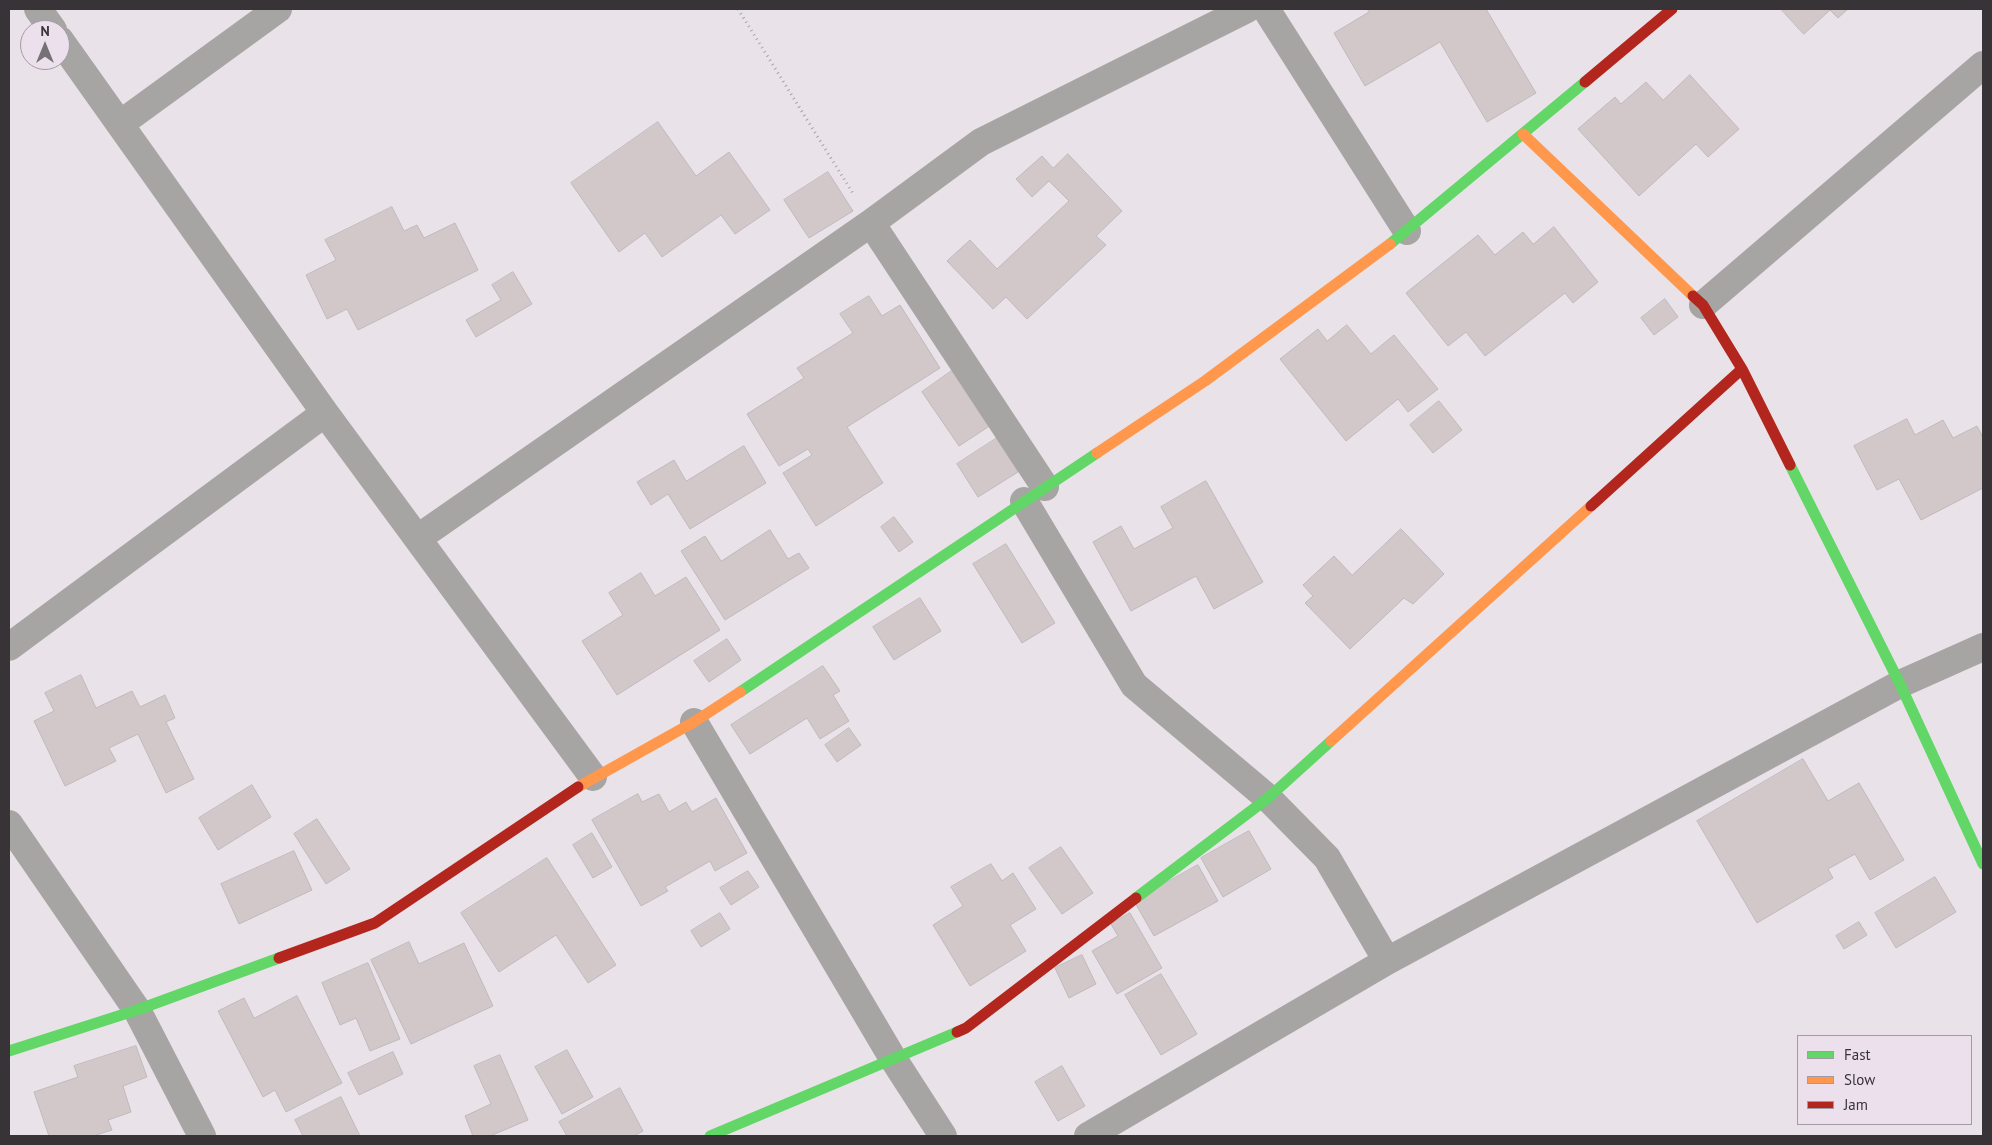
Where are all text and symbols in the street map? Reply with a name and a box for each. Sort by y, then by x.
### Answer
north arrow [20,20,70,70]
text: N [40,22,50,40]
legend [1797,1035,1972,1125]
text: Fast [1844,1045,1871,1064]
text: Slow [1844,1070,1875,1089]
text: Jam [1844,1095,1868,1114]

